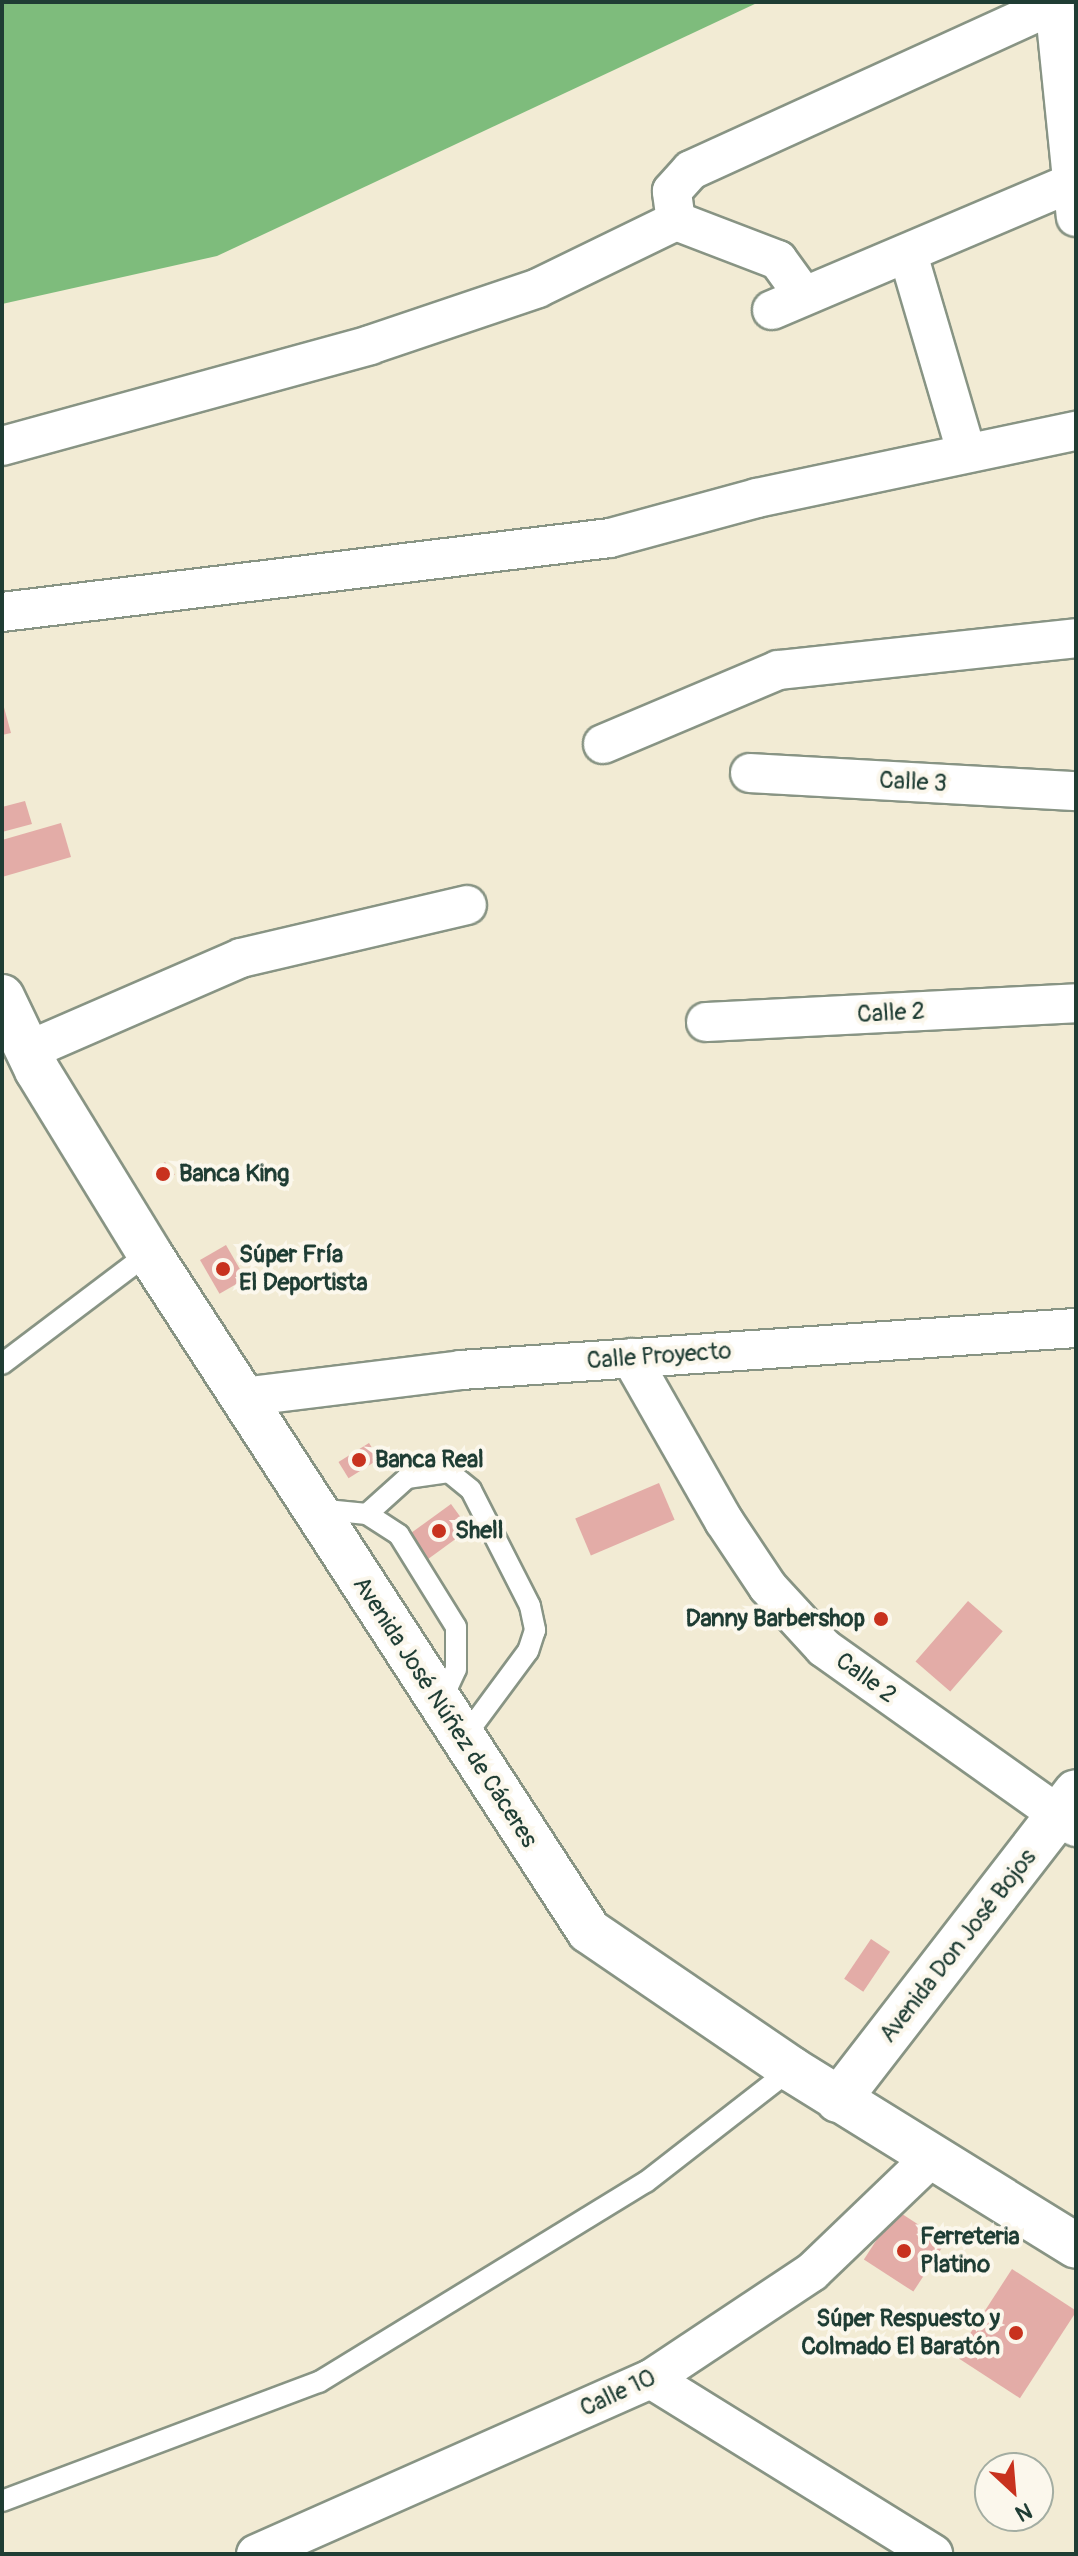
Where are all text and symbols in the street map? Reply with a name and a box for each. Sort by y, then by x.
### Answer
street label: Calle 3 [878,766,948,798]
street label: Calle 2 [856,997,926,1029]
place label: Banca King [179,1160,289,1188]
marker: Banca King [154,1165,172,1183]
place label: Súper Fría El Deportista [239,1241,368,1297]
marker: Súper Fría El Deportista [214,1260,232,1278]
street label: Calle Proyecto [586,1337,732,1375]
place label: Banca Real [375,1446,484,1474]
marker: Banca Real [350,1451,368,1469]
place label: Shell [455,1517,504,1545]
marker: Shell [430,1522,448,1540]
street label: Avenida José Núñez de Cáceres [347,1571,543,1853]
place label: Danny Barbershop [685,1605,865,1633]
marker: Danny Barbershop [872,1610,890,1628]
street label: Calle 2 [830,1646,902,1710]
street label: Avenida Don José Bojos [874,1844,1042,2048]
place label: Ferreteria Platino [920,2223,1020,2279]
marker: Ferreteria Platino [895,2242,913,2260]
place label: Súper Respuesto y Colmado El Baratón [801,2305,1000,2361]
marker: Súper Respuesto y Colmado El Baratón [1007,2324,1025,2342]
street label: Calle 10 [576,2363,660,2423]
north arrow [974,2452,1054,2532]
text: N [1011,2496,1036,2528]

